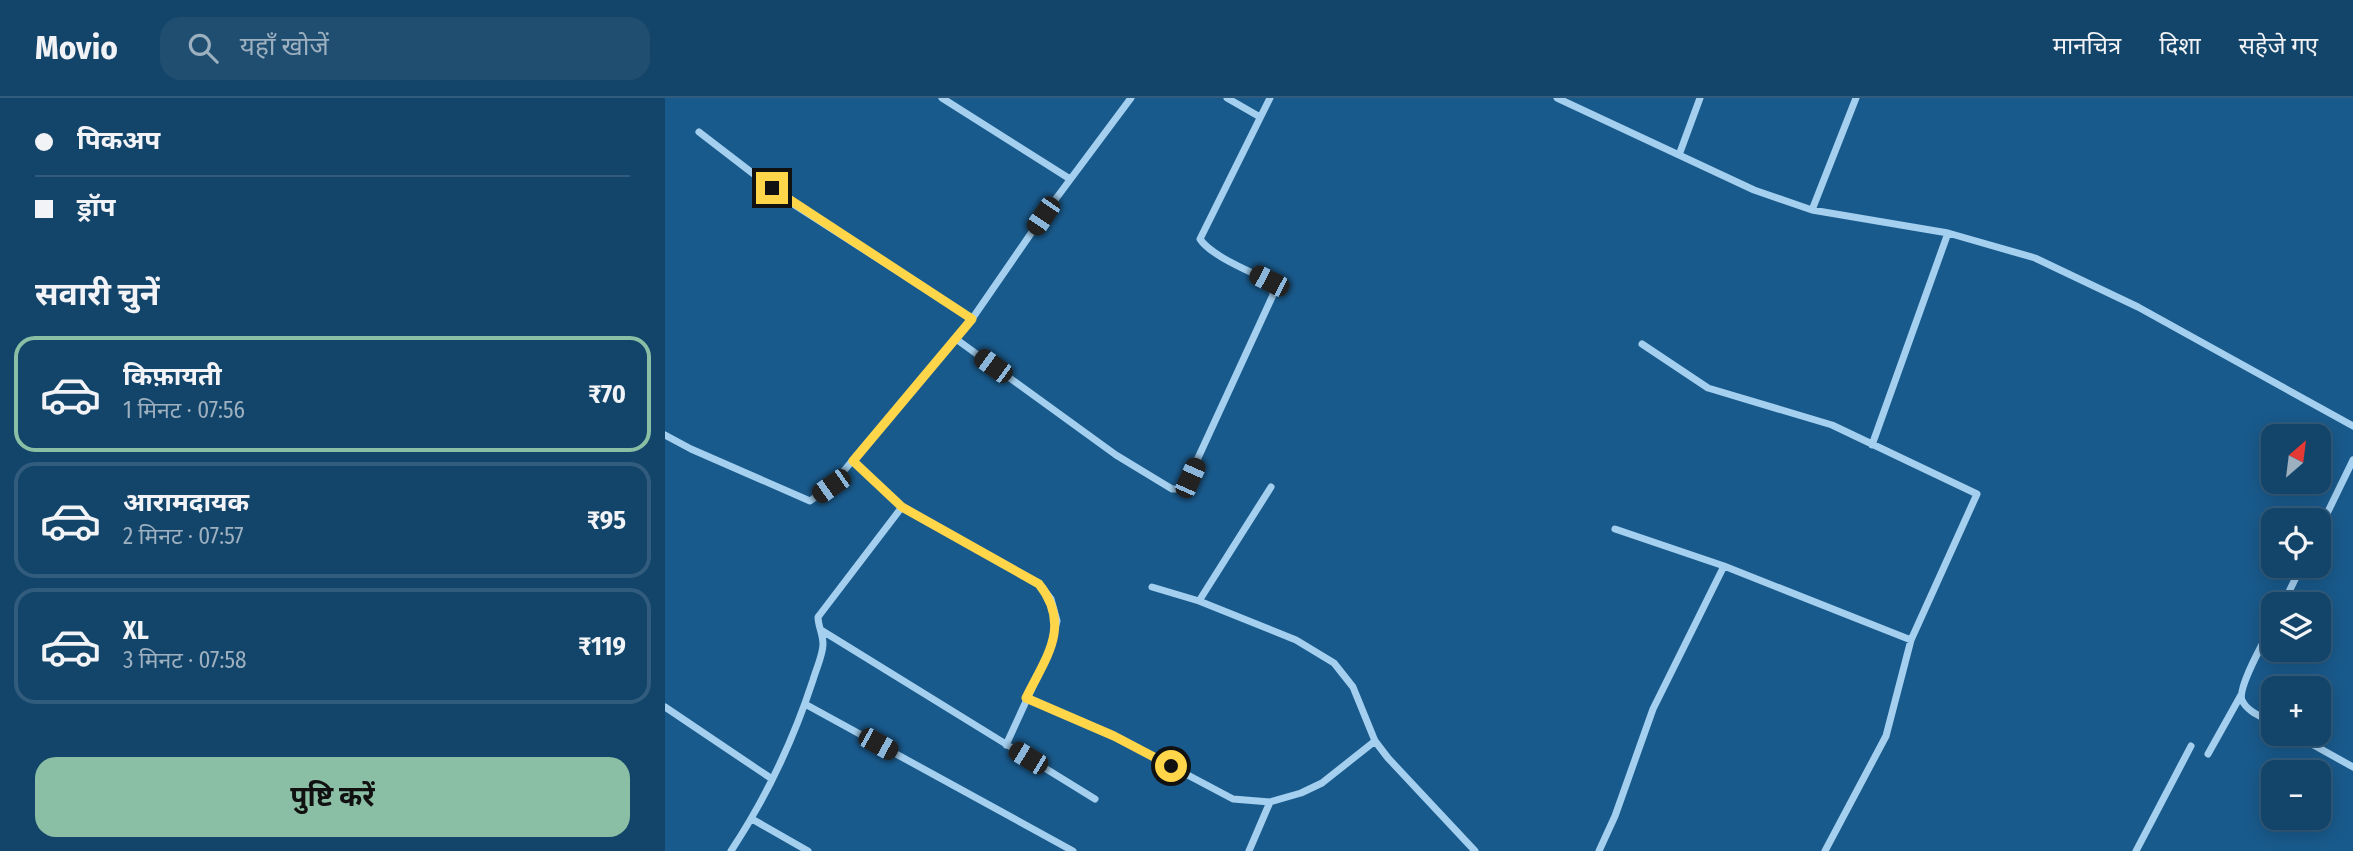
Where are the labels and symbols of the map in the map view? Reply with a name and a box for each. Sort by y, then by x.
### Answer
route end [756,172,788,204]
car [1023,193,1064,239]
car [1246,262,1293,300]
car [970,345,1017,387]
north arrow [2261,424,2331,494]
car [1172,455,1209,501]
car [808,465,855,507]
car [855,725,902,763]
car [1005,738,1052,778]
route start [1155,750,1187,782]

